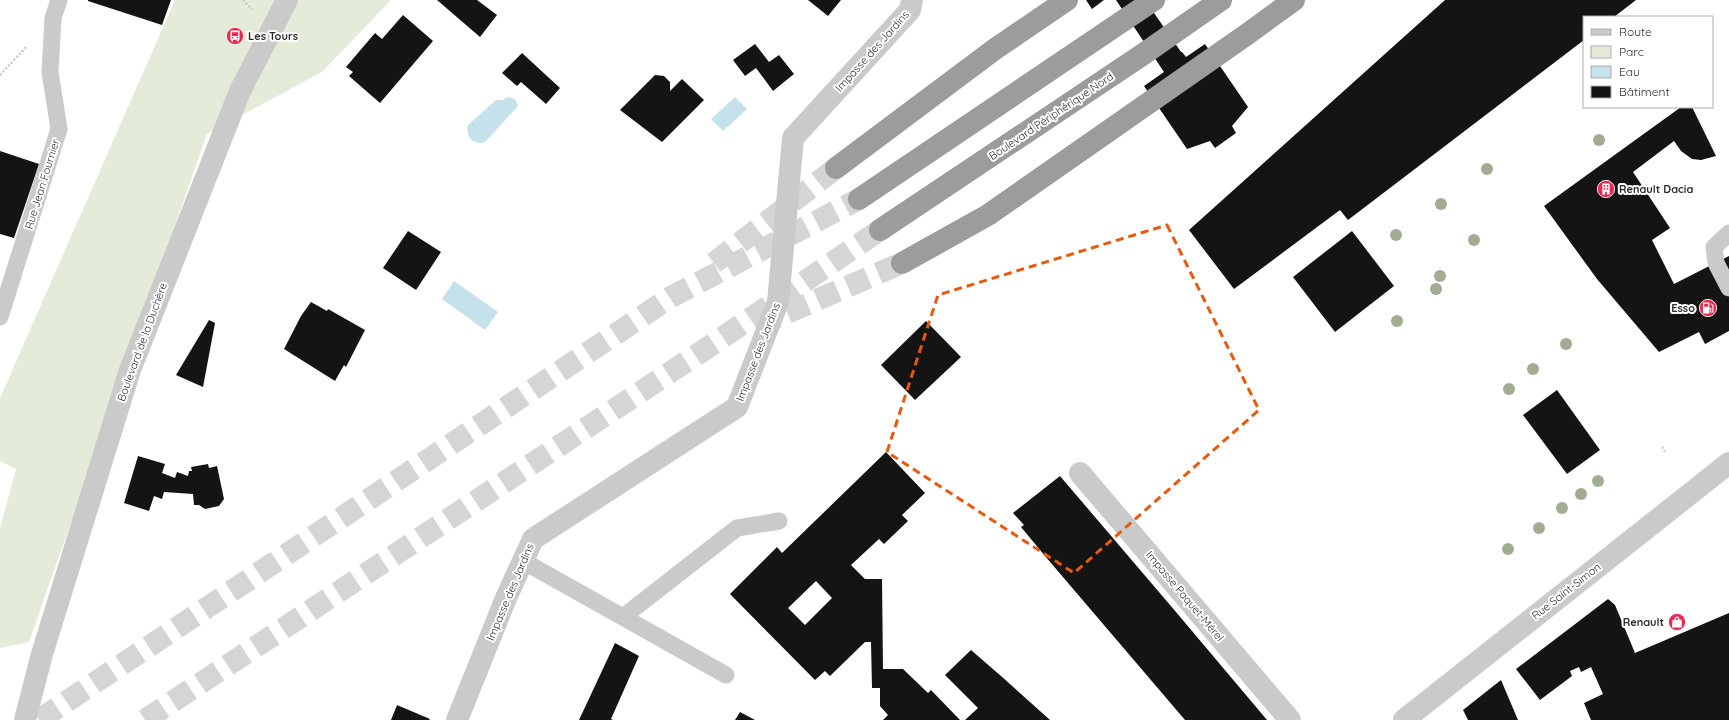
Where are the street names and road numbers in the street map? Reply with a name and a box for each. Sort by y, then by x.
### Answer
street label: Impasse des Jardins [832,8,912,94]
street label: Boulevard Périphérique Nord [986,69,1116,163]
street label: Rue Jean Fournier [22,136,63,231]
street label: Boulevard de la Duchère [114,281,170,403]
street label: Impasse des Jardins [733,301,783,403]
street label: Impasse des Jardins [483,541,537,643]
street label: Impasse Paquet-Mérel [1143,548,1227,644]
street label: Rue Saint-Simon [1529,560,1603,622]

